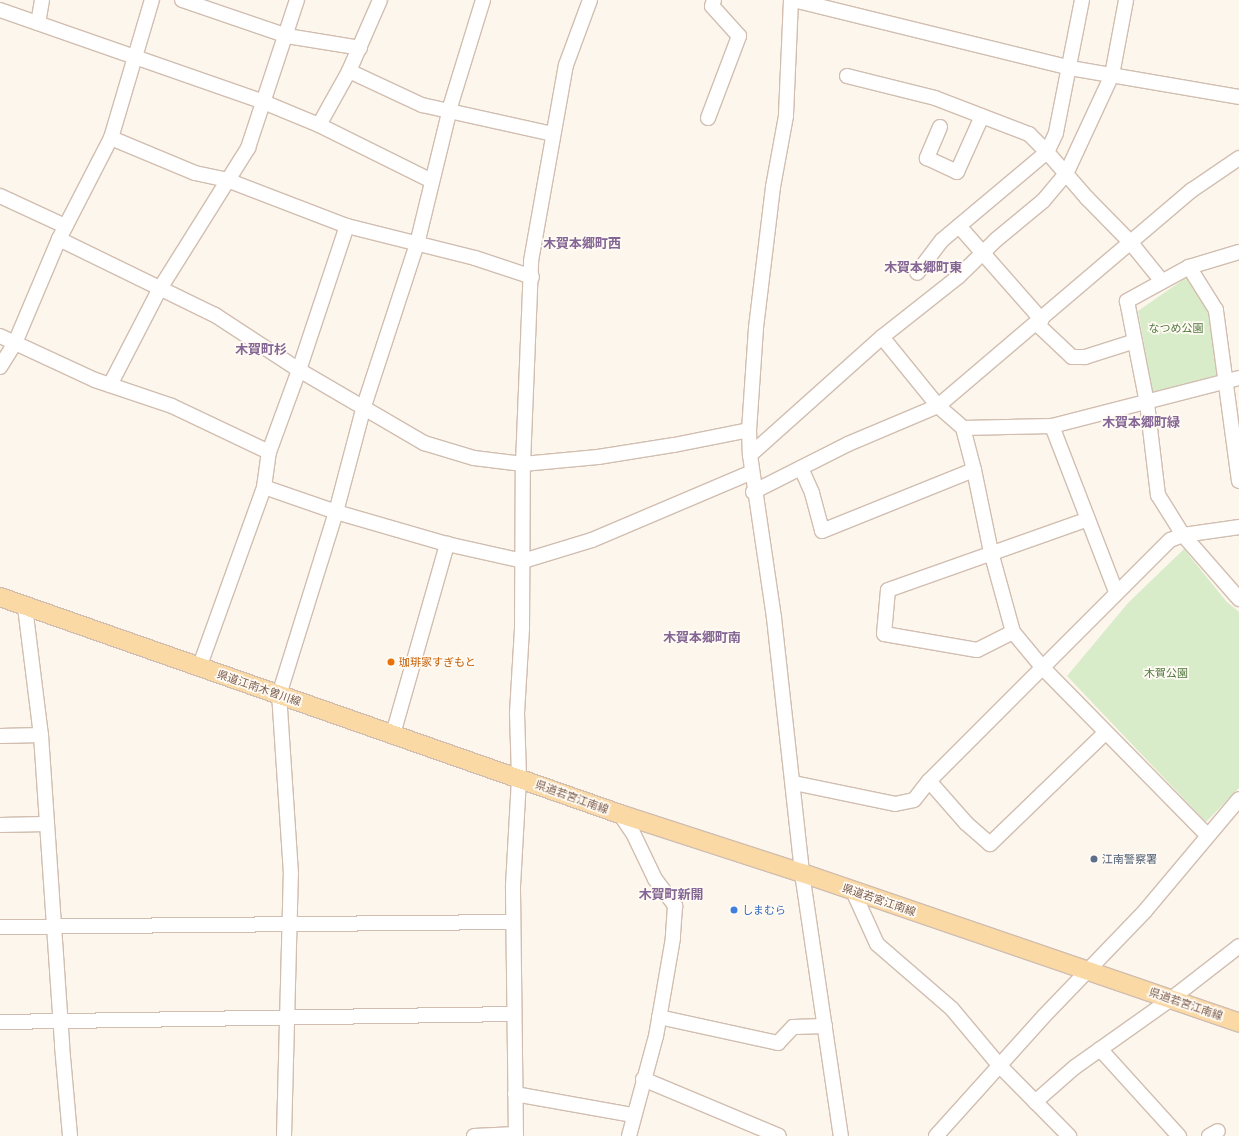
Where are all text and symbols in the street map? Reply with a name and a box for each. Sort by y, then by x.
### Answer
district label: 木賀本郷町西 [543,236,621,252]
district label: 木賀本郷町東 [884,260,962,276]
park label: なつめ公園 [1149,321,1203,335]
district label: 木賀町杉 [235,342,287,358]
district label: 木賀本郷町緑 [1102,415,1180,431]
district label: 木賀本郷町南 [663,630,741,646]
place label: 珈琲家すぎもと [399,655,476,669]
marker: 珈琲家すぎもと [386,657,396,667]
park label: 木賀公園 [1144,666,1188,680]
street label: 県道江南木曽川線 [215,667,303,709]
street label: 県道若宮江南線 [534,778,610,816]
place label: 江南警察署 [1102,852,1157,866]
marker: 江南警察署 [1089,854,1099,864]
street label: 県道若宮江南線 [840,881,918,919]
district label: 木賀町新開 [639,887,703,903]
place label: しまむら [742,903,786,917]
marker: しまむら [729,905,739,915]
street label: 県道若宮江南線 [1147,985,1225,1023]

